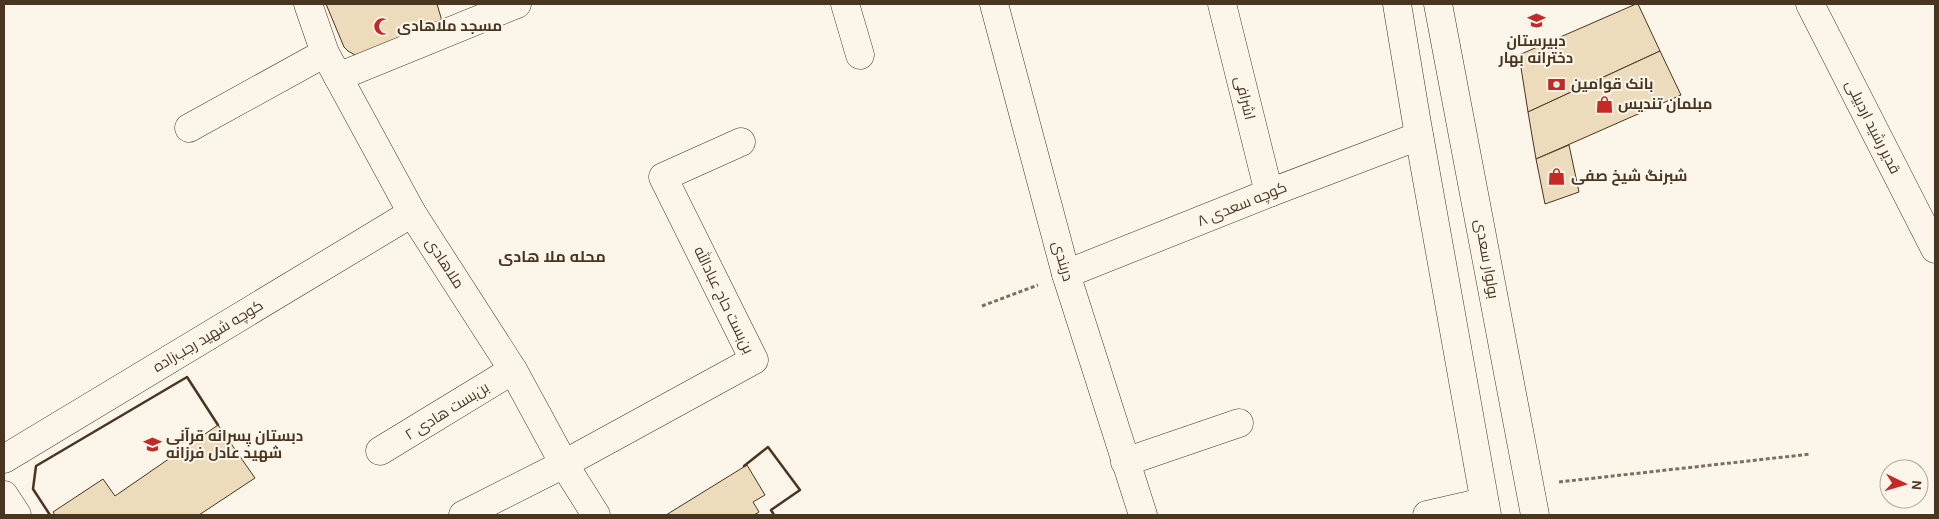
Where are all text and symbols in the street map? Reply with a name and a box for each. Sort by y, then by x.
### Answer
school or university icon: دبیرستان دخترانه بهار [1526,10,1546,30]
mosque icon: مسجد ملاهادی [373,16,393,36]
place label: مسجد ملاهادی [397,17,502,35]
place label: دبیرستان دخترانه بهار [1498,32,1573,67]
street label: اشرافی [1230,74,1259,122]
bank icon: بانک قوامین [1547,74,1567,94]
place label: بانک قوامین [1571,75,1653,93]
street label: قدیر رشید اردبیلی [1841,77,1904,177]
shop icon: مبلمان تندیس [1594,94,1614,114]
place label: مبلمان تندیس [1618,95,1712,113]
shop icon: شبرنگ شیخ صفی [1547,166,1567,186]
place label: شبرنگ شیخ صفی [1571,167,1687,186]
street label: کوچه سعدی ۸ [1195,178,1290,231]
street label: بولوار سعدی [1470,218,1503,300]
street label: ملاهادی [421,234,468,292]
street label: دربندی [1048,239,1077,283]
street label: بن‌بست حاج عبادالله [688,243,759,357]
district label: محله ملا هادی [498,247,606,266]
street label: کوچه شهید رجب‌زاده [150,296,267,377]
street label: بن‌بست هادی ۲ [402,378,493,445]
place label: دبستان پسرانه قرآنی شهید عادل فرزانه [166,427,303,462]
school or university icon: دبستان پسرانه قرآنی شهید عادل فرزانه [142,435,162,455]
north arrow [1879,459,1929,509]
text: N [1908,479,1925,491]

